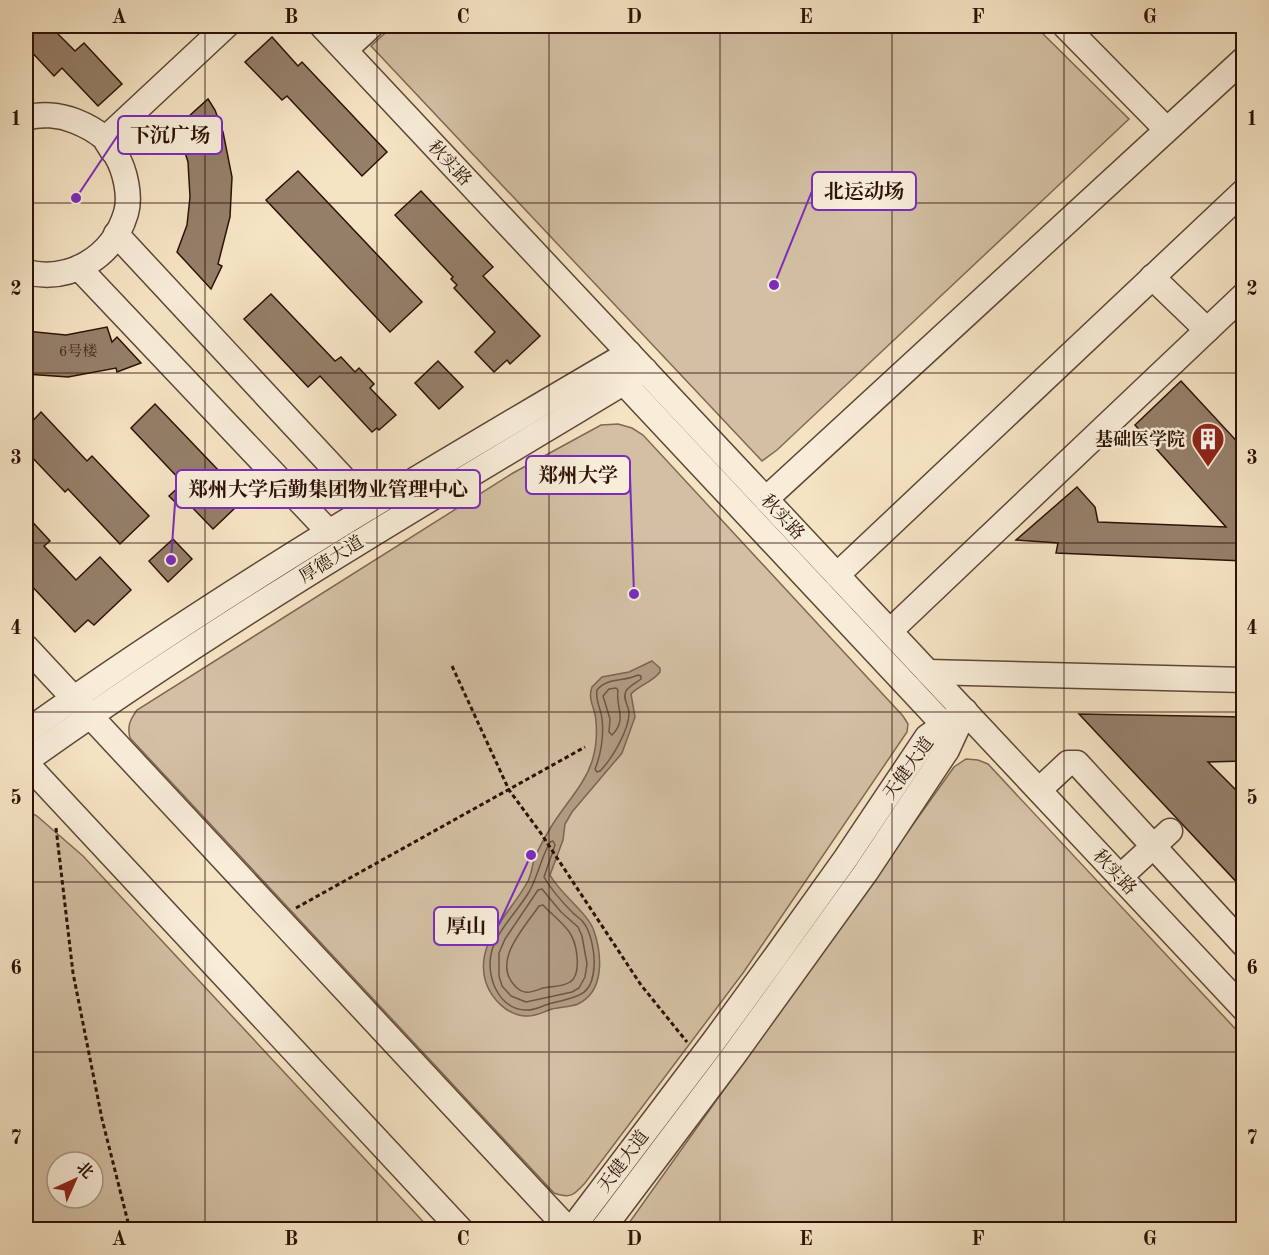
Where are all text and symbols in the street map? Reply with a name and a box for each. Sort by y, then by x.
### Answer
text: A [111,8,127,28]
text: B [284,8,298,28]
text: C [456,8,470,28]
text: D [626,8,642,28]
text: E [799,8,813,28]
text: F [971,8,985,28]
text: G [1143,8,1157,28]
text: 1 [10,110,22,130]
text: 1 [1246,110,1258,130]
callout: 下沉广场 [118,116,222,154]
text: 下沉广场 [130,124,210,147]
street label: 秋实路 [424,136,476,190]
callout: 北运动场 [812,172,916,210]
text: 北运动场 [824,180,904,203]
text: 2 [10,280,22,300]
text: 2 [1246,280,1258,300]
house number: 6号楼 [59,343,97,360]
building icon: 基础医学院 [1190,421,1226,468]
place label: 基础医学院 [1095,429,1185,449]
text: 3 [10,449,22,469]
text: 3 [1246,449,1258,469]
callout: 郑州大学 [526,456,630,494]
text: 郑州大学 [538,464,618,487]
callout: 郑州大学后勤集团物业管理中心 [176,470,480,508]
text: 郑州大学后勤集团物业管理中心 [188,478,468,501]
street label: 秋实路 [757,490,809,544]
street label: 厚德大道 [295,531,367,587]
text: 4 [10,619,22,639]
text: 4 [1246,619,1258,639]
street label: 天健大道 [879,733,937,803]
text: 5 [10,788,22,809]
text: 5 [1246,788,1258,809]
street label: 秋实路 [1089,845,1141,899]
callout: 厚山 [434,907,498,945]
text: 厚山 [446,915,486,938]
text: 6 [10,959,22,979]
text: 6 [1246,959,1258,979]
street label: 天健大道 [593,1126,653,1196]
text: 7 [10,1129,22,1149]
text: 7 [1246,1129,1258,1149]
north arrow [45,1150,105,1210]
text: 北 [73,1158,97,1182]
text: A [111,1230,127,1250]
text: B [284,1230,298,1250]
text: C [456,1230,470,1250]
text: D [626,1230,642,1250]
text: E [799,1230,813,1250]
text: F [971,1230,985,1250]
text: G [1143,1230,1157,1250]

